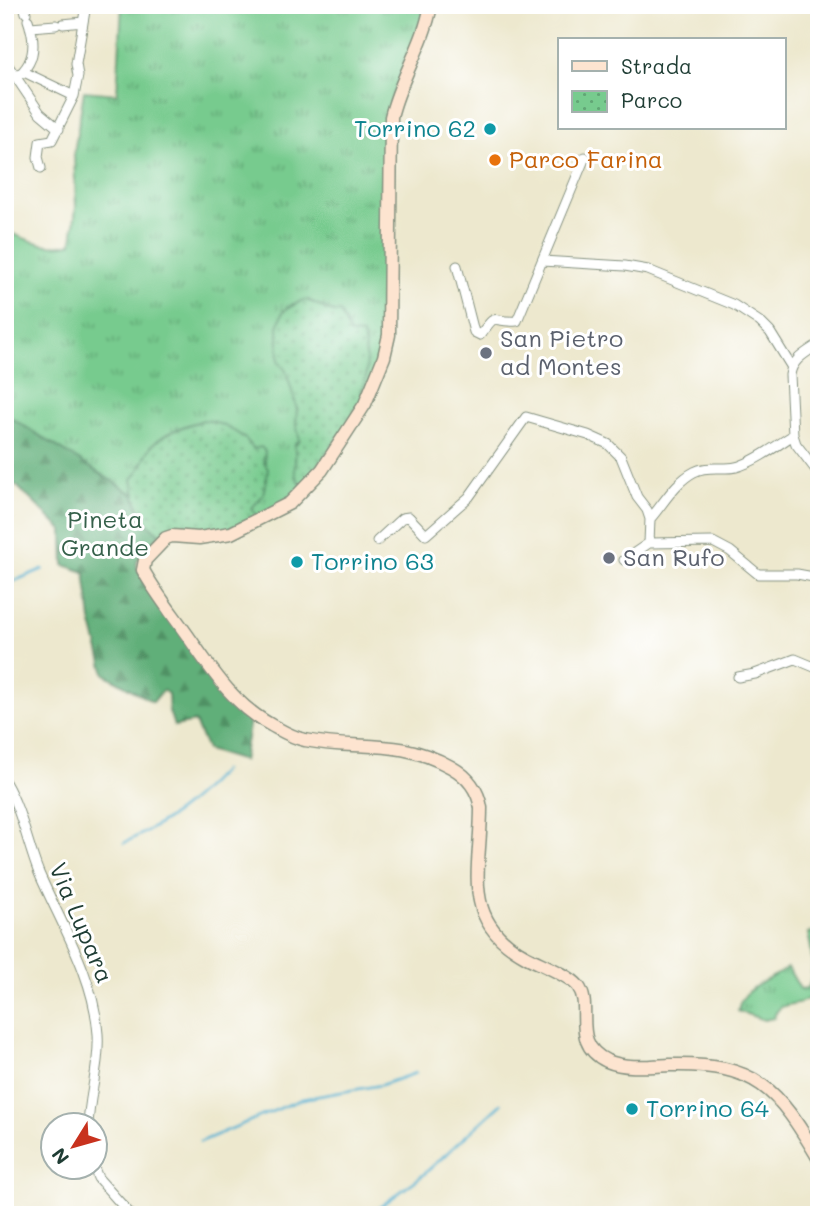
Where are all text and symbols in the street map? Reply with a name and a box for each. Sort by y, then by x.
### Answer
legend [558,38,786,130]
text: Strada [621,52,692,79]
text: Parco [621,86,682,113]
place label: Torrino 62 [354,112,476,143]
marker: Torrino 62 [482,121,498,137]
place label: Parco Farina [509,143,663,174]
marker: Parco Farina [487,152,503,168]
place label: San Pietro ad Montes [500,322,623,381]
marker: San Pietro ad Montes [478,345,494,361]
park label: Pineta Grande [61,503,149,562]
place label: San Rufo [623,541,725,572]
place label: Torrino 63 [311,545,434,576]
marker: San Rufo [601,550,617,566]
marker: Torrino 63 [289,554,305,570]
street label: Via Lupara [43,857,122,987]
place label: Torrino 64 [646,1092,769,1123]
marker: Torrino 64 [624,1101,640,1117]
north arrow [38,1112,108,1182]
text: N [46,1143,74,1170]

